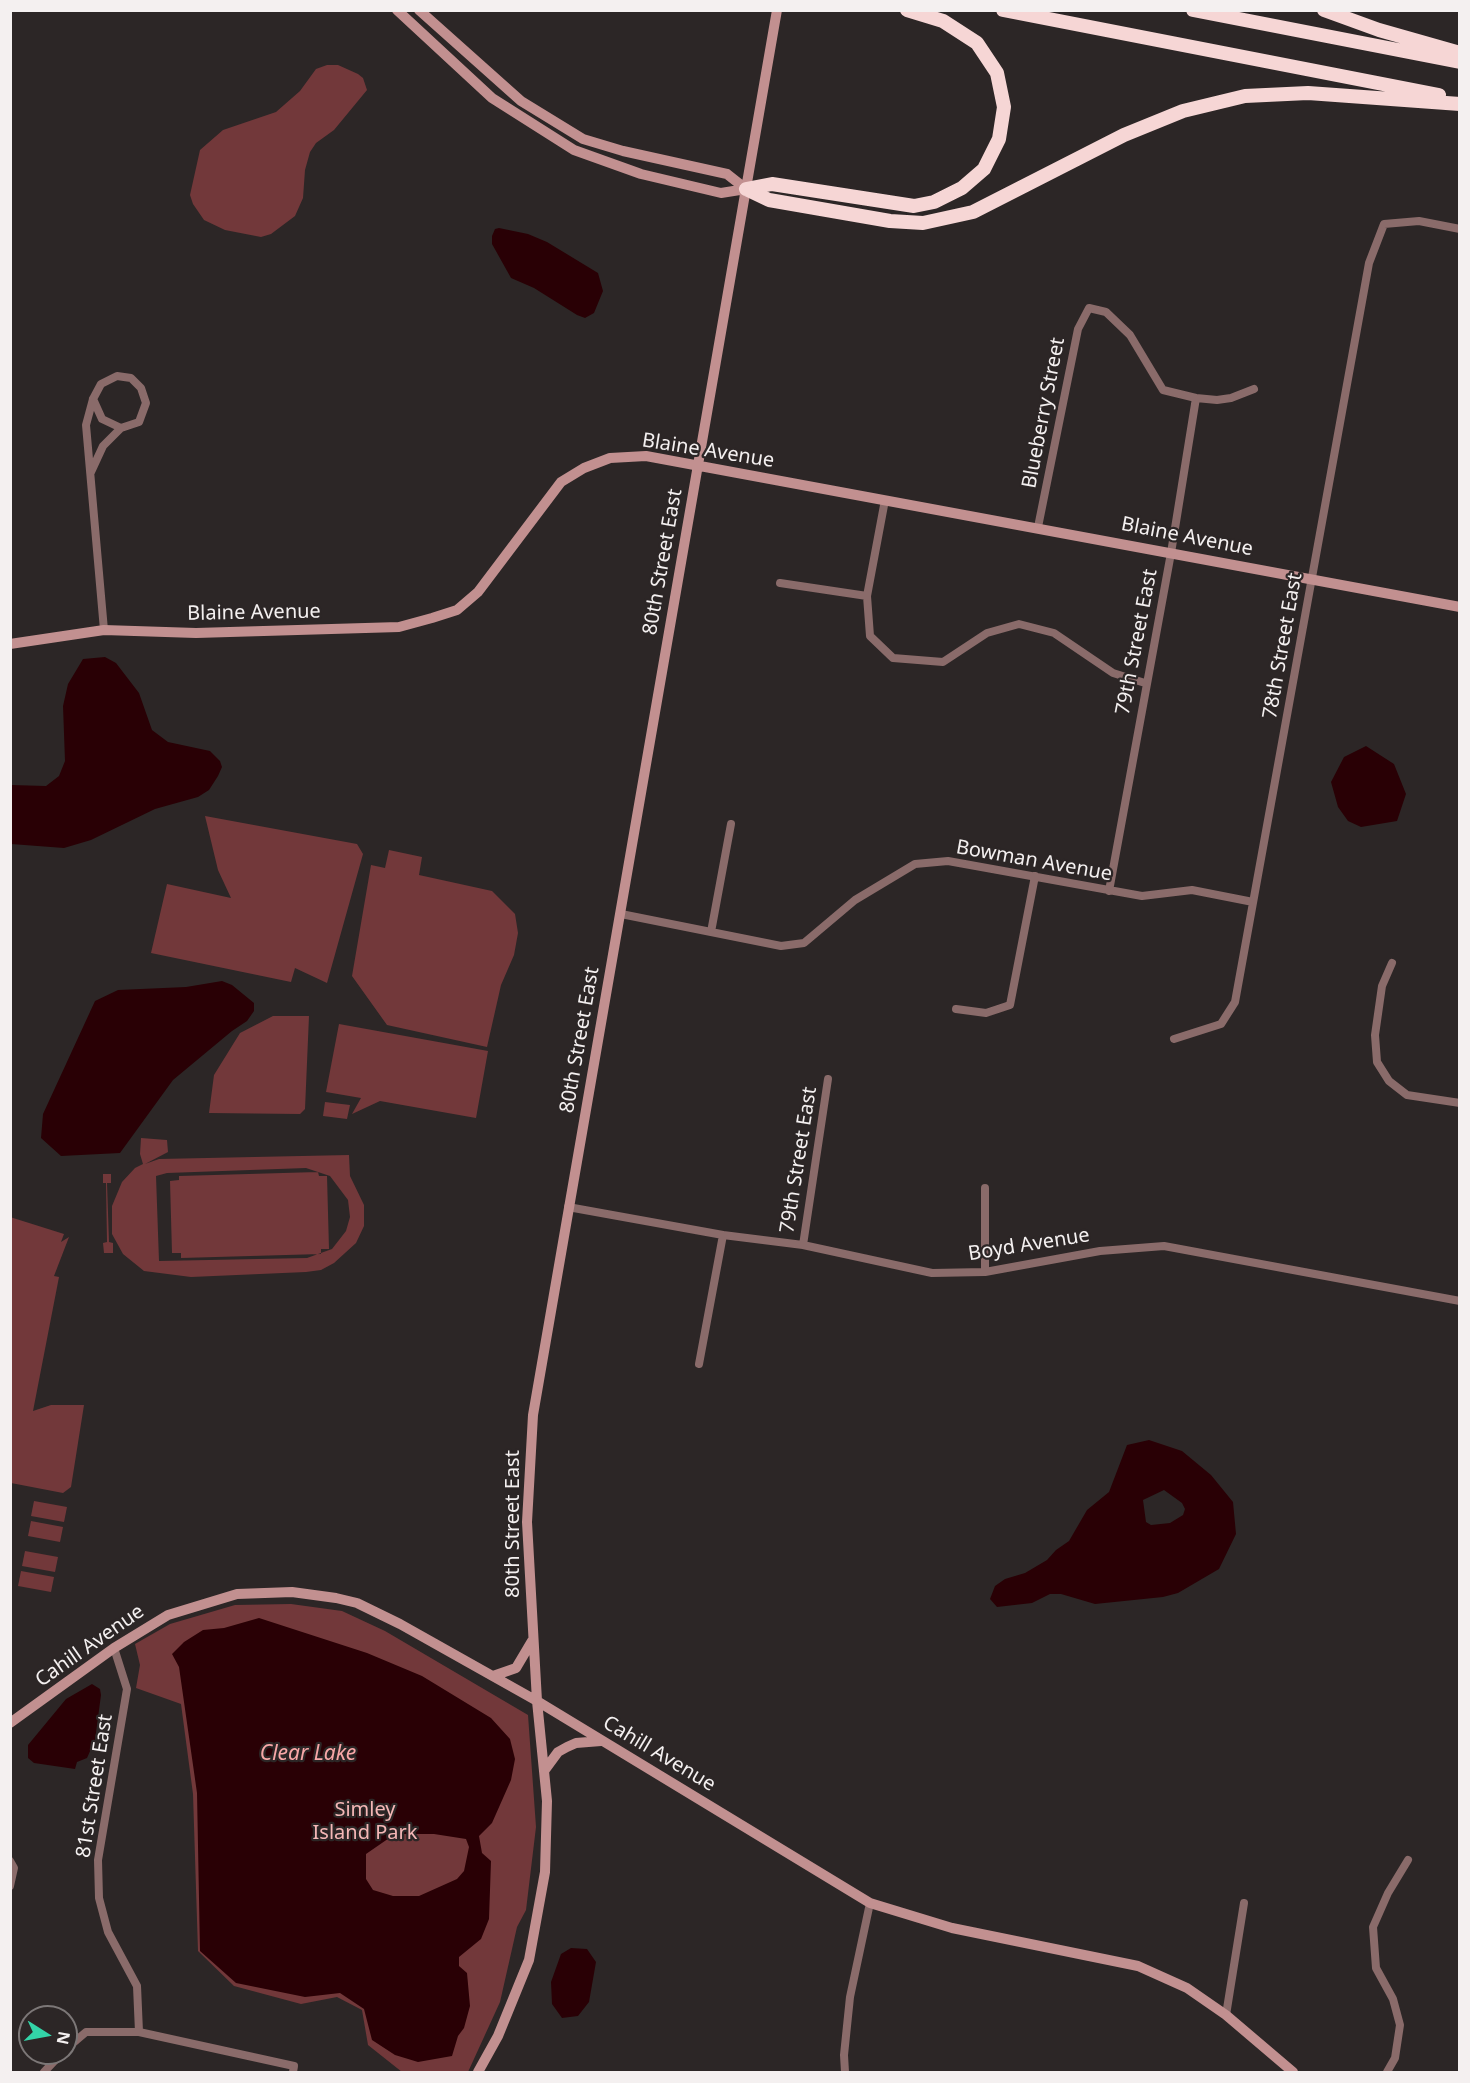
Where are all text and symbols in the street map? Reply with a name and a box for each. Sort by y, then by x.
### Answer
street label: Blueberry Street [1018,336,1070,490]
street label: Blaine Avenue [640,429,776,473]
street label: 80th Street East [638,487,688,637]
street label: Blaine Avenue [1119,512,1255,562]
street label: 79th Street East [1111,567,1163,717]
street label: 78th Street East [1258,571,1308,721]
street label: Blaine Avenue [187,600,321,626]
street label: Bowman Avenue [954,835,1114,887]
street label: 80th Street East [555,965,605,1115]
street label: 79th Street East [776,1085,822,1235]
street label: Boyd Avenue [967,1224,1091,1266]
street label: 80th Street East [501,1450,525,1598]
street label: Cahill Avenue [31,1600,149,1692]
street label: Cahill Avenue [598,1711,720,1797]
street label: 81st Street East [72,1712,118,1860]
water label: Clear Lake [260,1741,356,1767]
park label: Simley Island Park [313,1798,417,1845]
north arrow [18,2005,78,2065]
text: N [52,2030,76,2047]

